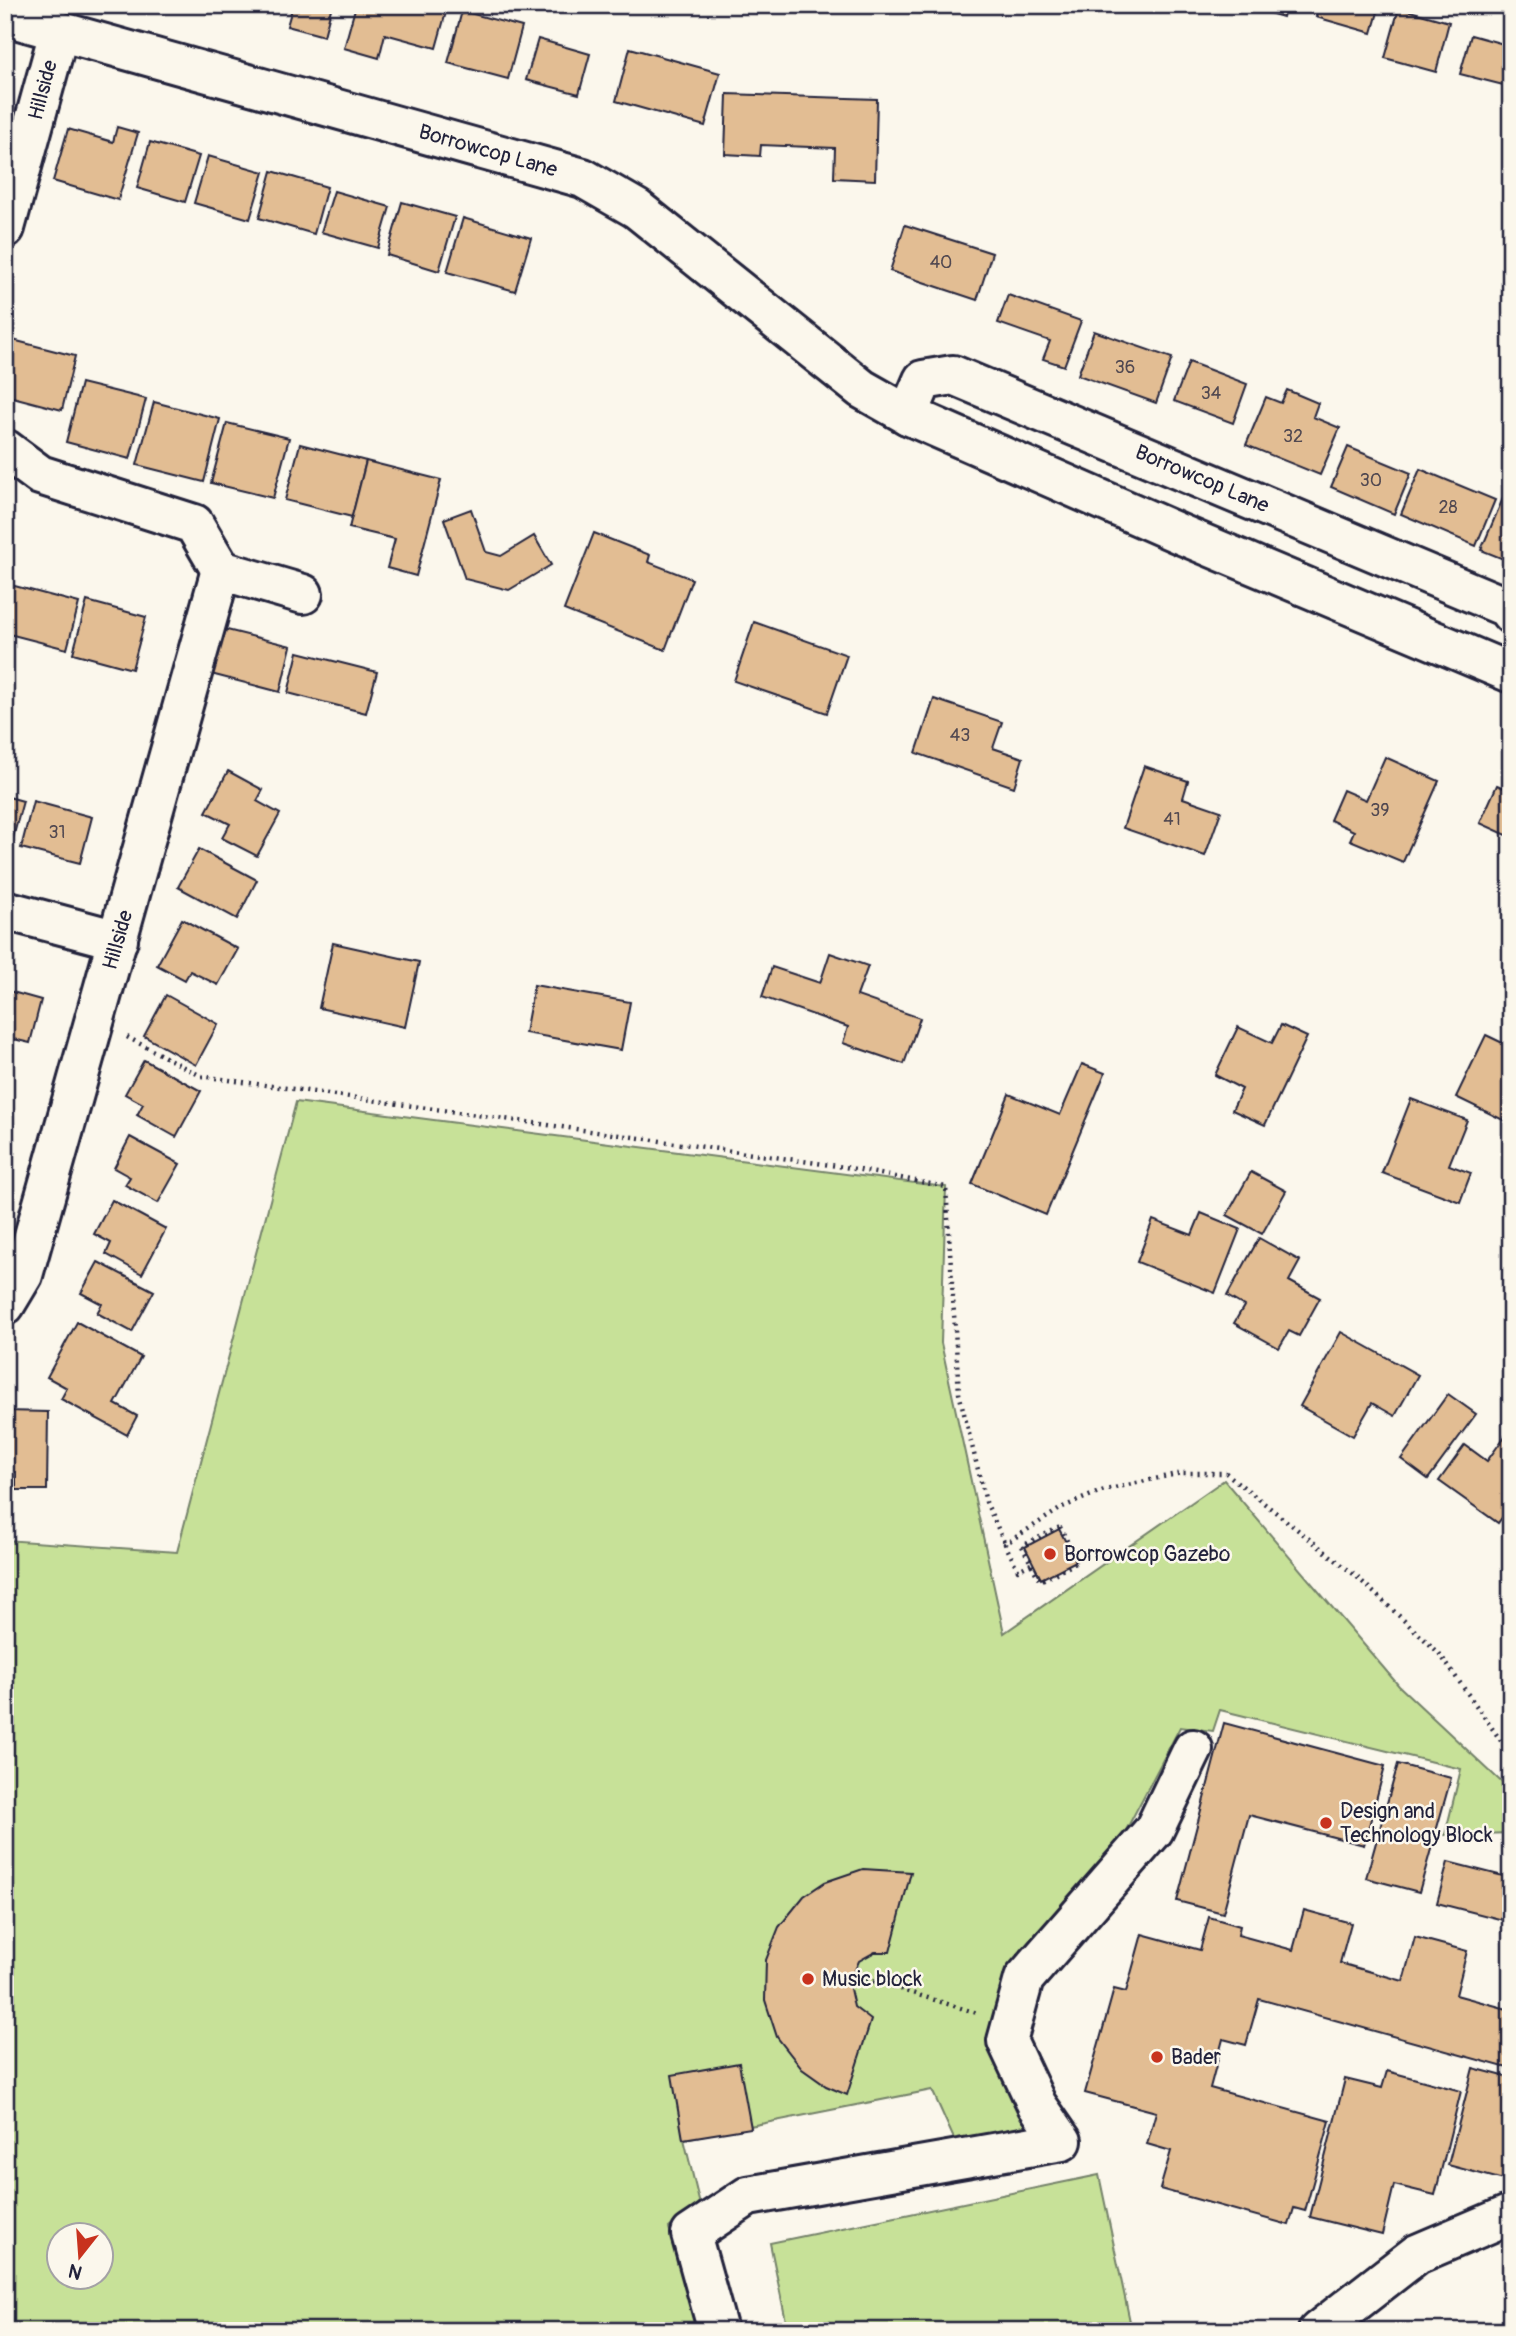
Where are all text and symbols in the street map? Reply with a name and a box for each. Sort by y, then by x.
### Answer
street label: Hillside [22,56,64,123]
street label: Borrowcop Lane [416,118,561,184]
house number: 40 [930,251,952,274]
house number: 36 [1115,356,1135,379]
house number: 34 [1201,382,1222,405]
house number: 32 [1283,425,1303,448]
street label: Borrowcop Lane [1131,439,1274,520]
house number: 30 [1360,469,1382,492]
house number: 28 [1438,496,1458,519]
house number: 43 [950,724,970,747]
house number: 39 [1370,799,1390,822]
house number: 41 [1163,808,1181,831]
house number: 31 [48,821,66,844]
street label: Hillside [97,906,140,973]
place label: Borrowcop Gazebo [1064,1541,1230,1568]
marker: Borrowcop Gazebo [1042,1546,1058,1562]
place label: Design and Technology Block [1340,1798,1493,1849]
marker: Design and Technology Block [1318,1815,1334,1831]
place label: Music block [822,1966,922,1993]
marker: Music block [800,1971,816,1987]
place label: Bader [1171,2044,1222,2071]
marker: Bader [1149,2049,1165,2065]
north arrow [46,2220,116,2290]
text: N [66,2258,85,2285]

